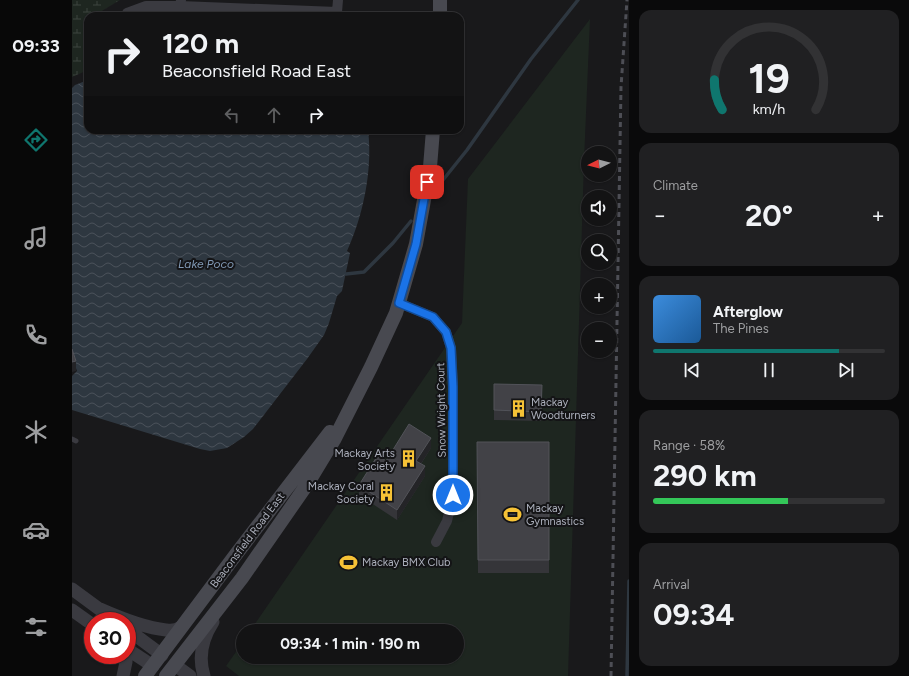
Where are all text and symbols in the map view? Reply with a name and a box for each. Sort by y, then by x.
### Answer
text: 120 m [162,26,239,60]
icon: right [96,28,148,80]
text: 09:33 [12,35,60,57]
text: 19 [748,52,790,102]
text: Beaconsfield Road East [162,60,351,82]
text: km/h [753,99,785,117]
icon: left [221,104,243,126]
icon: ahead [263,104,285,126]
icon: right [305,104,327,126]
icon: directions [22,126,50,154]
north arrow [581,146,617,182]
map controls [581,146,617,358]
pin [410,165,444,199]
icon: arrive [416,171,438,193]
text: Climate [653,178,698,193]
button: sound [581,190,617,226]
text: 20° [745,197,793,234]
text: − [653,202,667,229]
text: + [871,202,885,229]
icon: music [22,224,50,252]
button: search [581,234,617,270]
water label: Lake Poco [178,257,234,271]
button: + [581,278,617,314]
text: Afterglow [713,303,783,321]
icon: phone [22,321,50,349]
text: The Pines [713,321,769,336]
button: − [581,322,617,358]
icon: previous [681,359,703,381]
icon: pause [758,359,780,381]
icon: next [835,359,857,381]
street label: Snow Wright Court [434,362,449,458]
place label: Mackay Woodturners [531,396,595,422]
building icon: Mackay Woodturners [508,398,528,418]
icon: climate [22,418,50,446]
text: Range · 58% [653,438,725,453]
place label: Mackay Arts Society [334,447,395,473]
building icon: Mackay Arts Society [398,449,418,469]
text: 290 km [653,457,757,494]
position arrow [432,474,474,516]
place label: Mackay Coral Society [308,480,374,506]
building icon: Mackay Coral Society [377,482,397,502]
street label: Beaconsfield Road East [207,490,287,590]
place label: Mackay Gymnastics [526,502,584,528]
sports icon: Mackay Gymnastics [503,504,523,524]
icon: car [22,516,50,544]
sports icon: Mackay BMX Club [339,552,359,572]
place label: Mackay BMX Club [362,556,451,569]
text: Arrival [653,577,690,592]
text: 09:34 [653,596,735,633]
speed limit sign: 30 [84,612,136,664]
icon: filters [22,613,50,641]
text: 09:34 · 1 min · 190 m [280,635,420,653]

